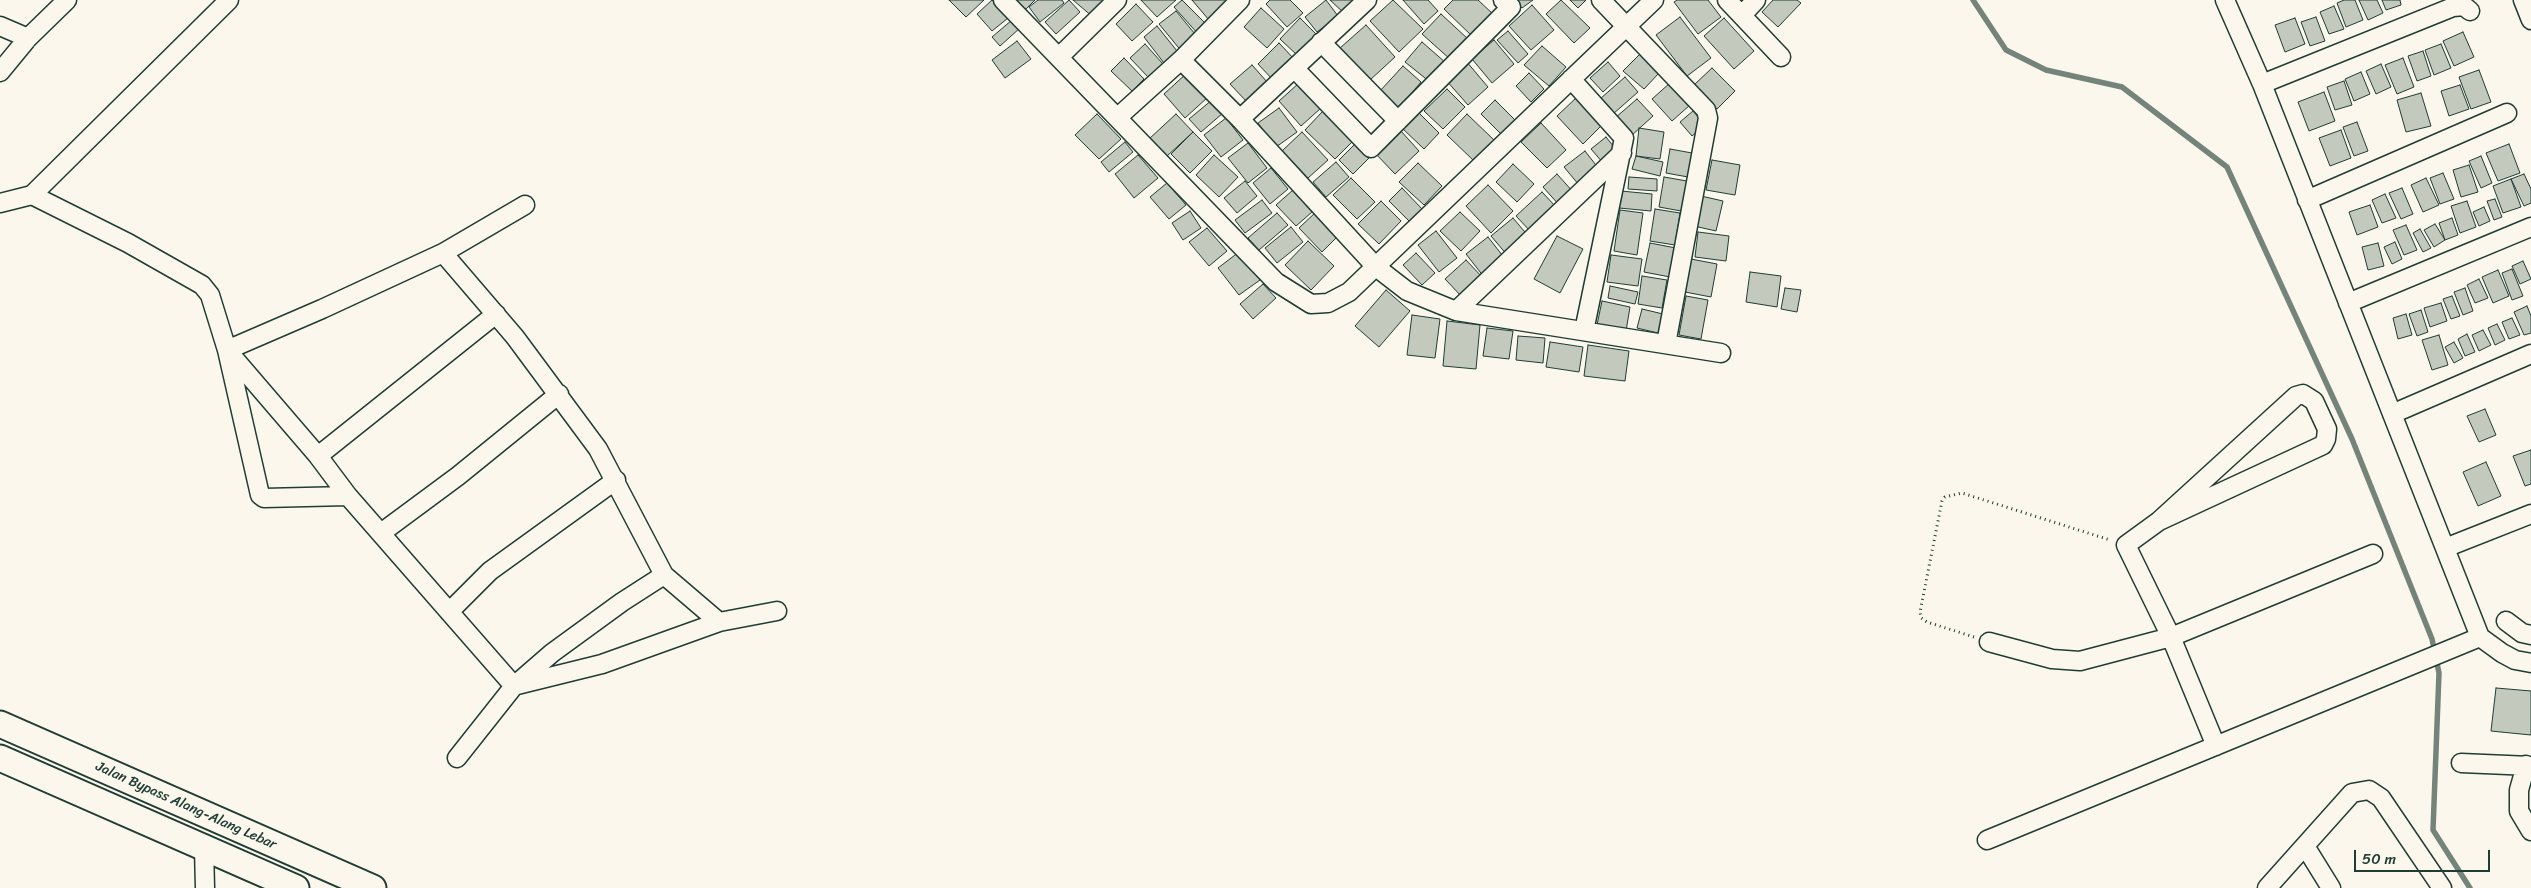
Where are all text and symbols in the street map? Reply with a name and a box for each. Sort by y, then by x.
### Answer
street label: Jalan Bypass Alang-Alang Lebar [93,758,279,854]
scale bar [2356,840,2492,872]
text: 50 m [2362,846,2396,872]

